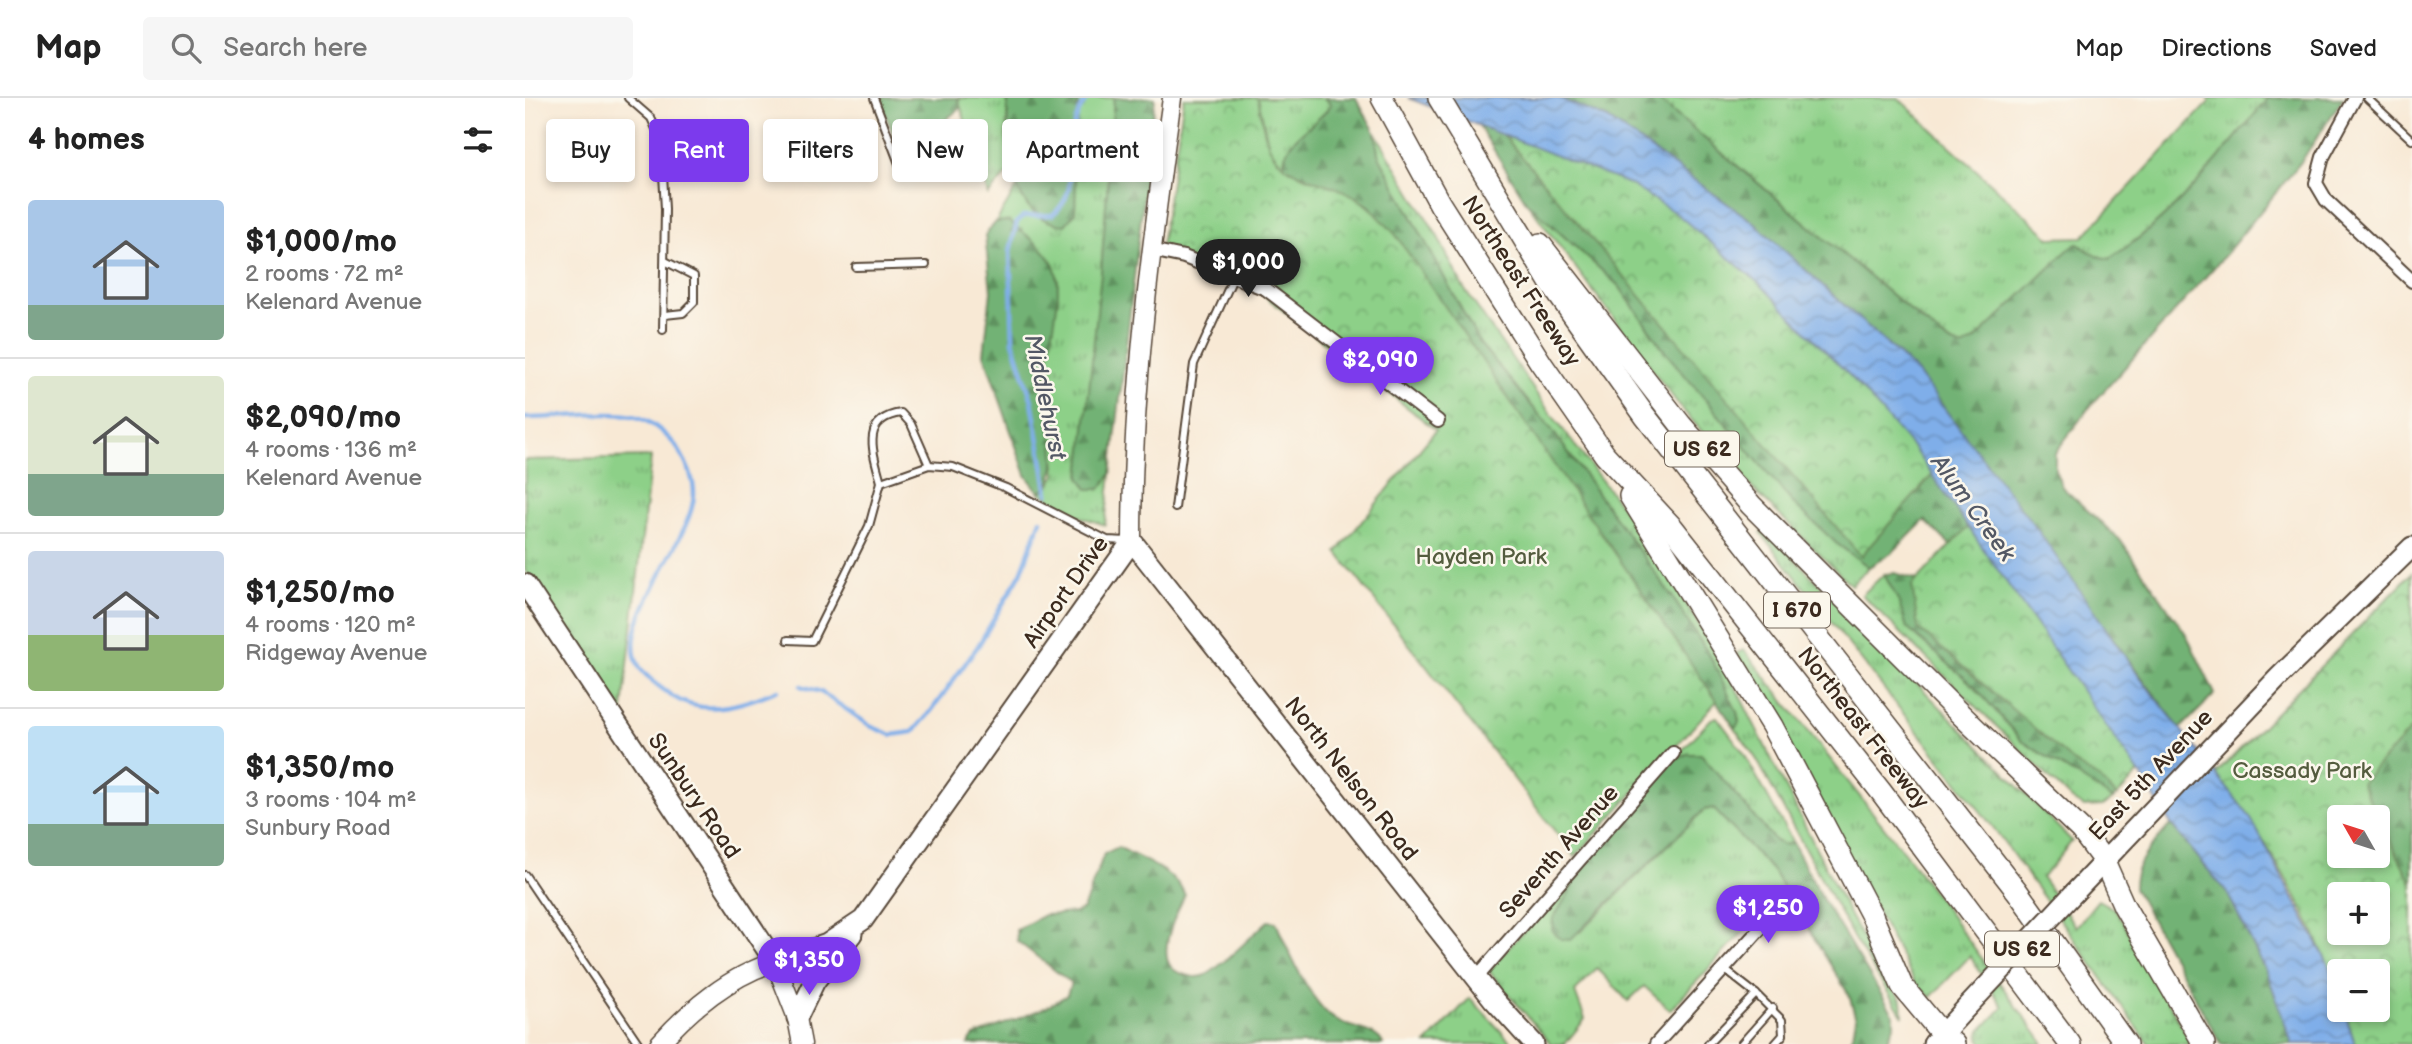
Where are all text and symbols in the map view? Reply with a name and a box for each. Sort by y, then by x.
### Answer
search box [143,17,633,80]
text: Map [35,28,101,68]
icon: search [167,29,205,67]
text: Search here [223,33,367,64]
text: Map [2075,34,2123,63]
text: Directions [2161,34,2272,63]
text: Saved [2310,34,2377,63]
chip: Buy [546,119,635,182]
chip: Rent [649,119,749,182]
chip: Filters [763,119,878,182]
chip: New [892,119,988,182]
chip: Apartment [1002,119,1163,182]
icon: filters [459,121,497,159]
text: 4 homes [28,122,145,158]
street label: Northeast Freeway [1455,191,1587,372]
text: $1,000/mo [245,224,397,260]
icon: home [84,228,168,312]
pin: $1,000 [1191,240,1305,299]
text: $1,000 [1212,248,1284,276]
text: 2 rooms · 72 m² [245,260,404,288]
text: Kelenard Avenue [245,288,422,316]
water label: Middlehurst [1018,332,1073,463]
pin: $2,090 [1323,338,1437,397]
text: $2,090 [1342,346,1418,374]
text: $2,090/mo [245,400,401,436]
icon: home [84,404,168,488]
road number: US 62 [1665,432,1739,466]
text: 4 rooms · 136 m² [245,436,417,464]
water label: Alum Creek [1924,448,2022,568]
text: Kelenard Avenue [245,464,422,492]
street label: Airport Drive [1017,531,1115,653]
park label: Hayden Park [1415,543,1548,571]
text: $1,250/mo [245,575,395,611]
icon: home [84,579,168,663]
road number: I 670 [1764,592,1830,628]
text: 4 rooms · 120 m² [245,611,416,639]
text: Ridgeway Avenue [245,639,427,667]
street label: Northeast Freeway [1791,642,1935,815]
street label: North Nelson Road [1278,691,1424,867]
street label: East 5th Avenue [2083,704,2219,846]
street label: Sunbury Road [642,728,746,864]
text: $1,350/mo [245,750,394,786]
icon: home [84,754,168,838]
park label: Cassady Park [2232,757,2373,785]
street label: Seventh Avenue [1493,779,1625,925]
text: 3 rooms · 104 m² [245,786,416,814]
north arrow [2327,805,2391,868]
map controls [2327,805,2390,1022]
text: Sunbury Road [245,814,391,842]
button: + [2327,882,2390,945]
pin: $1,250 [1711,886,1825,945]
text: $1,250 [1732,894,1804,922]
road number: US 62 [1985,932,2059,966]
pin: $1,350 [752,937,866,997]
text: $1,350 [774,946,844,974]
button: − [2327,959,2390,1022]

